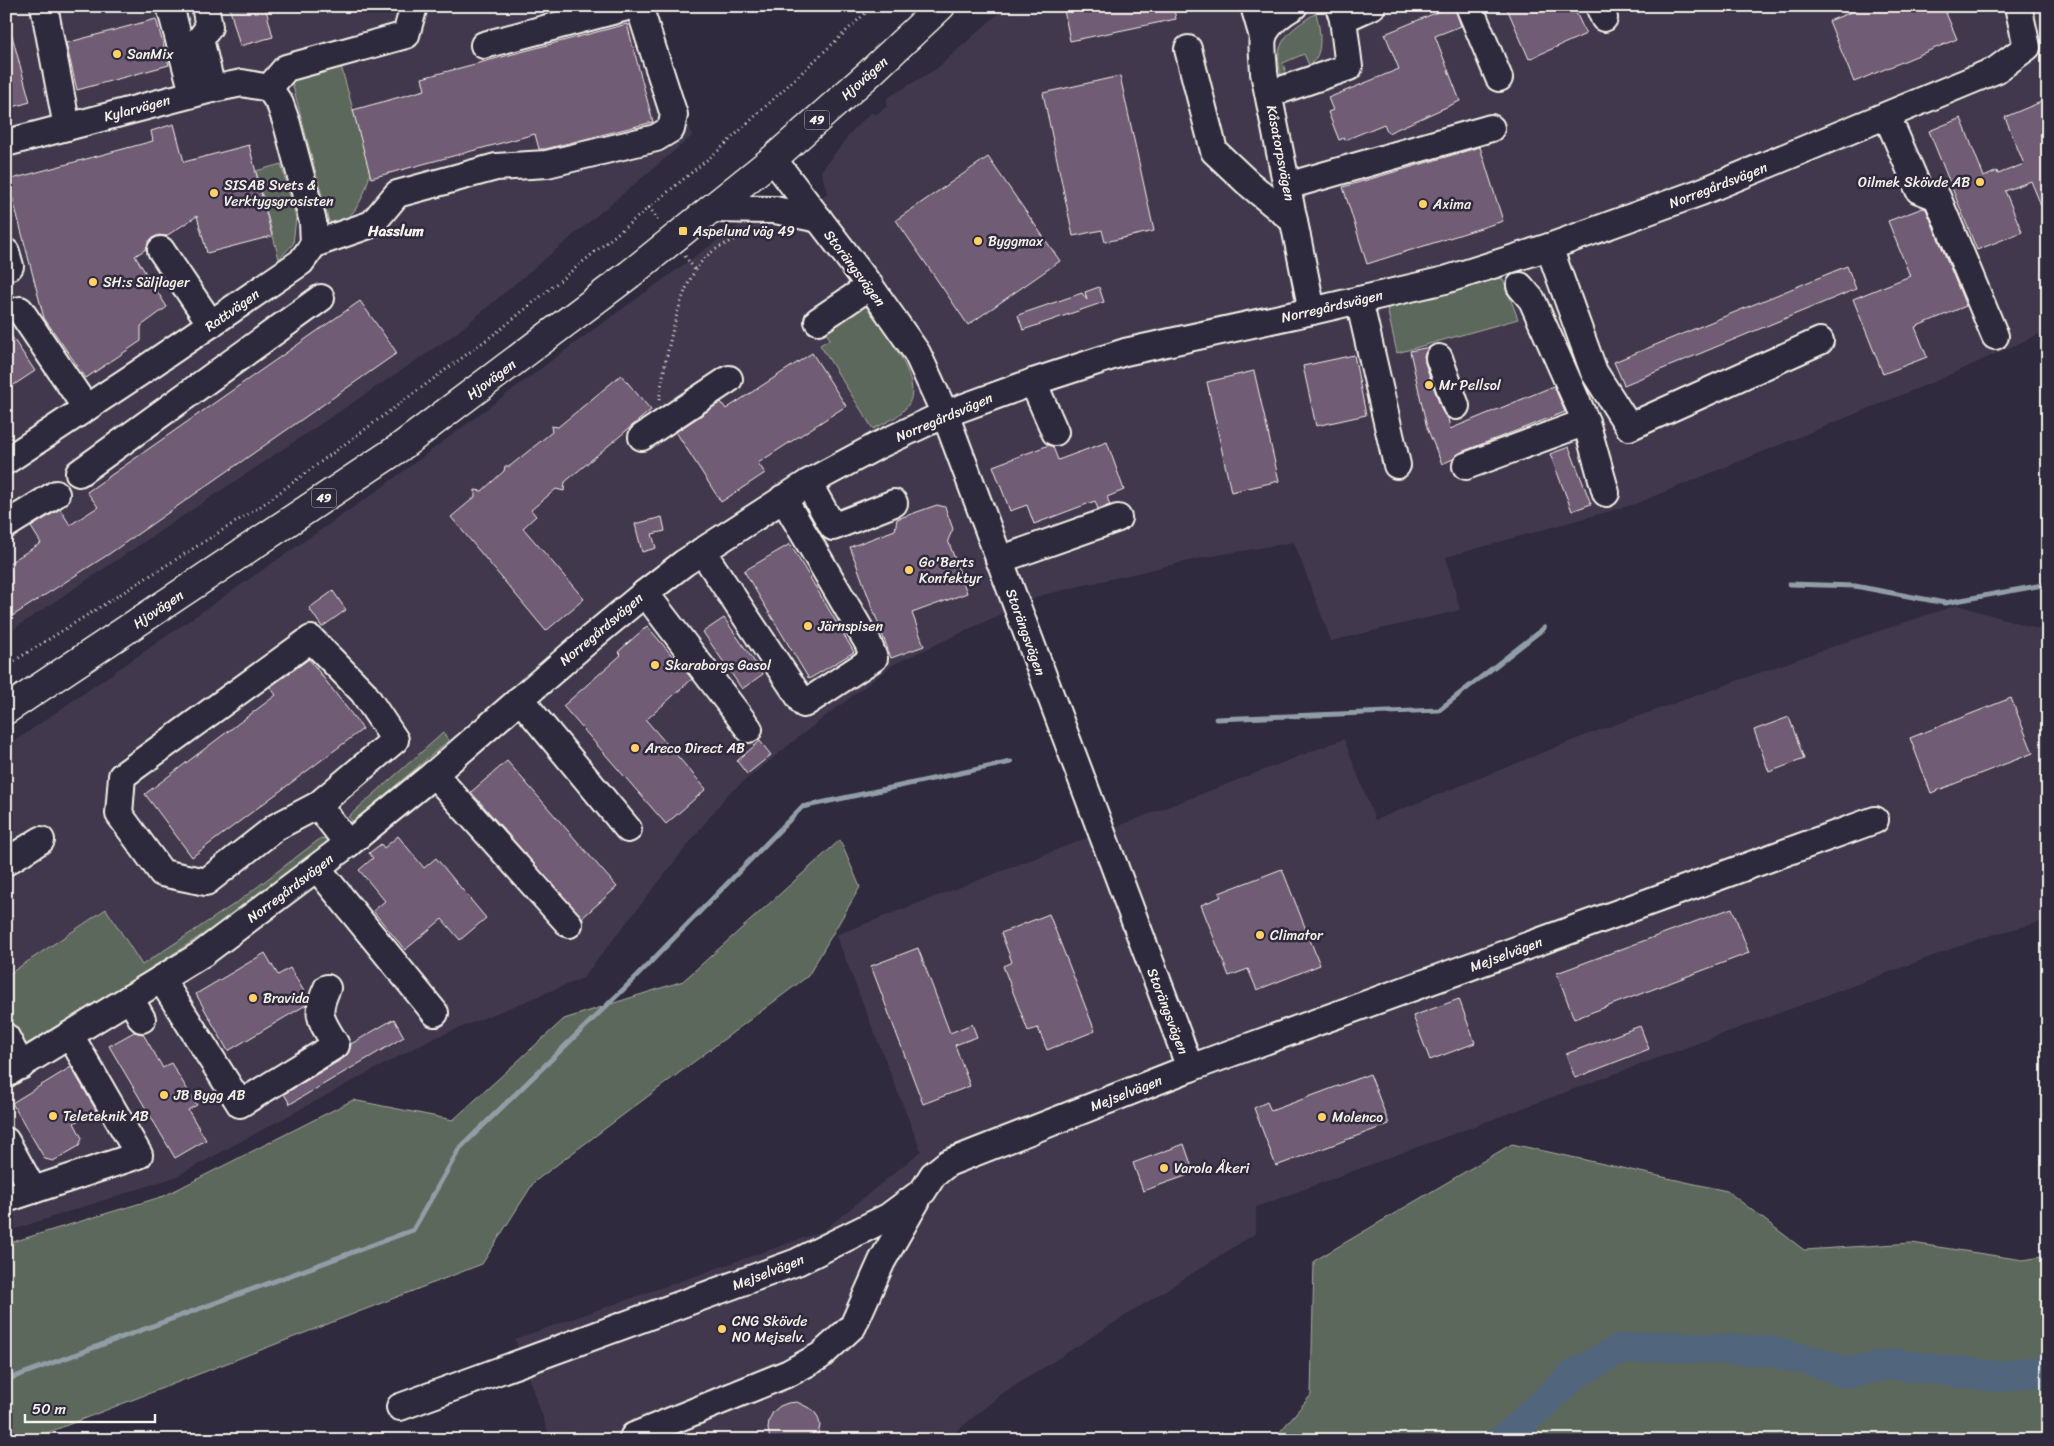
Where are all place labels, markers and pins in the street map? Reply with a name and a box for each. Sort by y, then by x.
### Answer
place label: SanMix [127,42,174,67]
marker: SanMix [111,48,123,60]
place label: Oilmek Skövde AB [1858,170,1970,195]
place label: SISAB Svets & Verktygsgrosisten [224,173,334,214]
marker: Oilmek Skövde AB [1974,176,1986,188]
marker: SISAB Svets & Verktygsgrosisten [208,187,220,199]
place label: Axima [1432,192,1472,217]
marker: Axima [1417,198,1429,210]
place label: Aspelund väg 49 [692,219,795,244]
marker: Aspelund väg 49 [677,225,689,237]
place label: Byggmax [988,229,1044,254]
marker: Byggmax [972,235,984,247]
place label: SH:s Säljlager [103,270,191,295]
marker: SH:s Säljlager [87,276,99,288]
place label: Mr Pellsol [1439,373,1502,398]
marker: Mr Pellsol [1423,379,1435,391]
place label: Go'Berts Konfektyr [919,550,983,591]
marker: Go'Berts Konfektyr [903,564,915,576]
place label: Järnspisen [817,614,884,639]
marker: Järnspisen [802,620,814,632]
place label: Skaraborgs Gasol [665,653,772,678]
marker: Skaraborgs Gasol [649,659,661,671]
place label: Areco Direct AB [644,736,745,761]
marker: Areco Direct AB [629,742,641,754]
place label: Climator [1270,923,1324,948]
marker: Climator [1254,929,1266,941]
place label: Bravida [263,986,309,1011]
marker: Bravida [247,992,259,1004]
place label: JB Bygg AB [173,1083,245,1108]
marker: JB Bygg AB [158,1089,170,1101]
place label: Teleteknik AB [63,1104,149,1129]
place label: Molenco [1332,1105,1383,1130]
marker: Teleteknik AB [47,1110,59,1122]
marker: Molenco [1316,1111,1328,1123]
place label: Varola Åkeri [1174,1156,1250,1181]
marker: Varola Åkeri [1158,1162,1170,1174]
place label: CNG Skövde NO Mejselv. [732,1309,807,1350]
marker: CNG Skövde NO Mejselv. [716,1323,728,1335]

